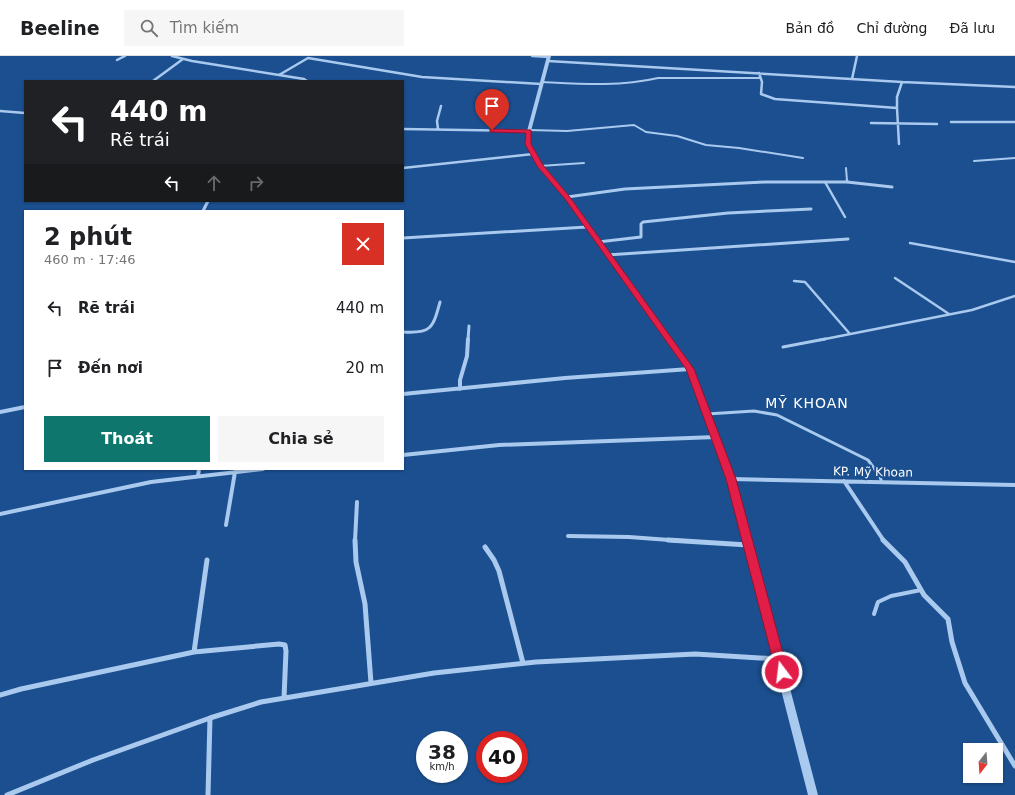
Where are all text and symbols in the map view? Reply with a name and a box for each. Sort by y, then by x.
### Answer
search box [124,10,404,46]
text: Beeline [20,17,100,39]
icon: search [138,17,160,39]
text: Tìm kiếm [170,19,239,37]
text: Bản đồ [785,20,834,36]
text: Chỉ đường [856,20,927,36]
text: Đã lưu [949,20,995,36]
pin [475,89,509,130]
text: 440 m [110,95,207,128]
icon: arrive [481,95,503,117]
icon: left [44,96,96,148]
text: Rẽ trái [110,129,170,150]
icon: left [161,172,183,194]
icon: ahead [203,172,225,194]
icon: right [245,172,267,194]
text: 2 phút [44,223,132,251]
button: close [342,223,384,265]
text: 460 m · 17:46 [44,252,135,267]
icon: left [44,297,66,319]
text: Rẽ trái [78,299,135,317]
text: 440 m [336,299,384,317]
icon: arrive [44,357,66,379]
text: Đến nơi [78,359,143,377]
text: 20 m [346,359,384,377]
district label: MỸ KHOAN [765,395,849,411]
button: Thoát [44,416,210,462]
button: Chia sẻ [218,416,384,462]
street label: KP. Mỹ Khoan [833,464,913,480]
position arrow [761,651,803,693]
speed limit sign: 40 [476,731,528,783]
text: 38 [428,740,456,764]
north arrow [963,743,1003,783]
map controls [963,743,1003,783]
text: km/h [429,761,455,772]

